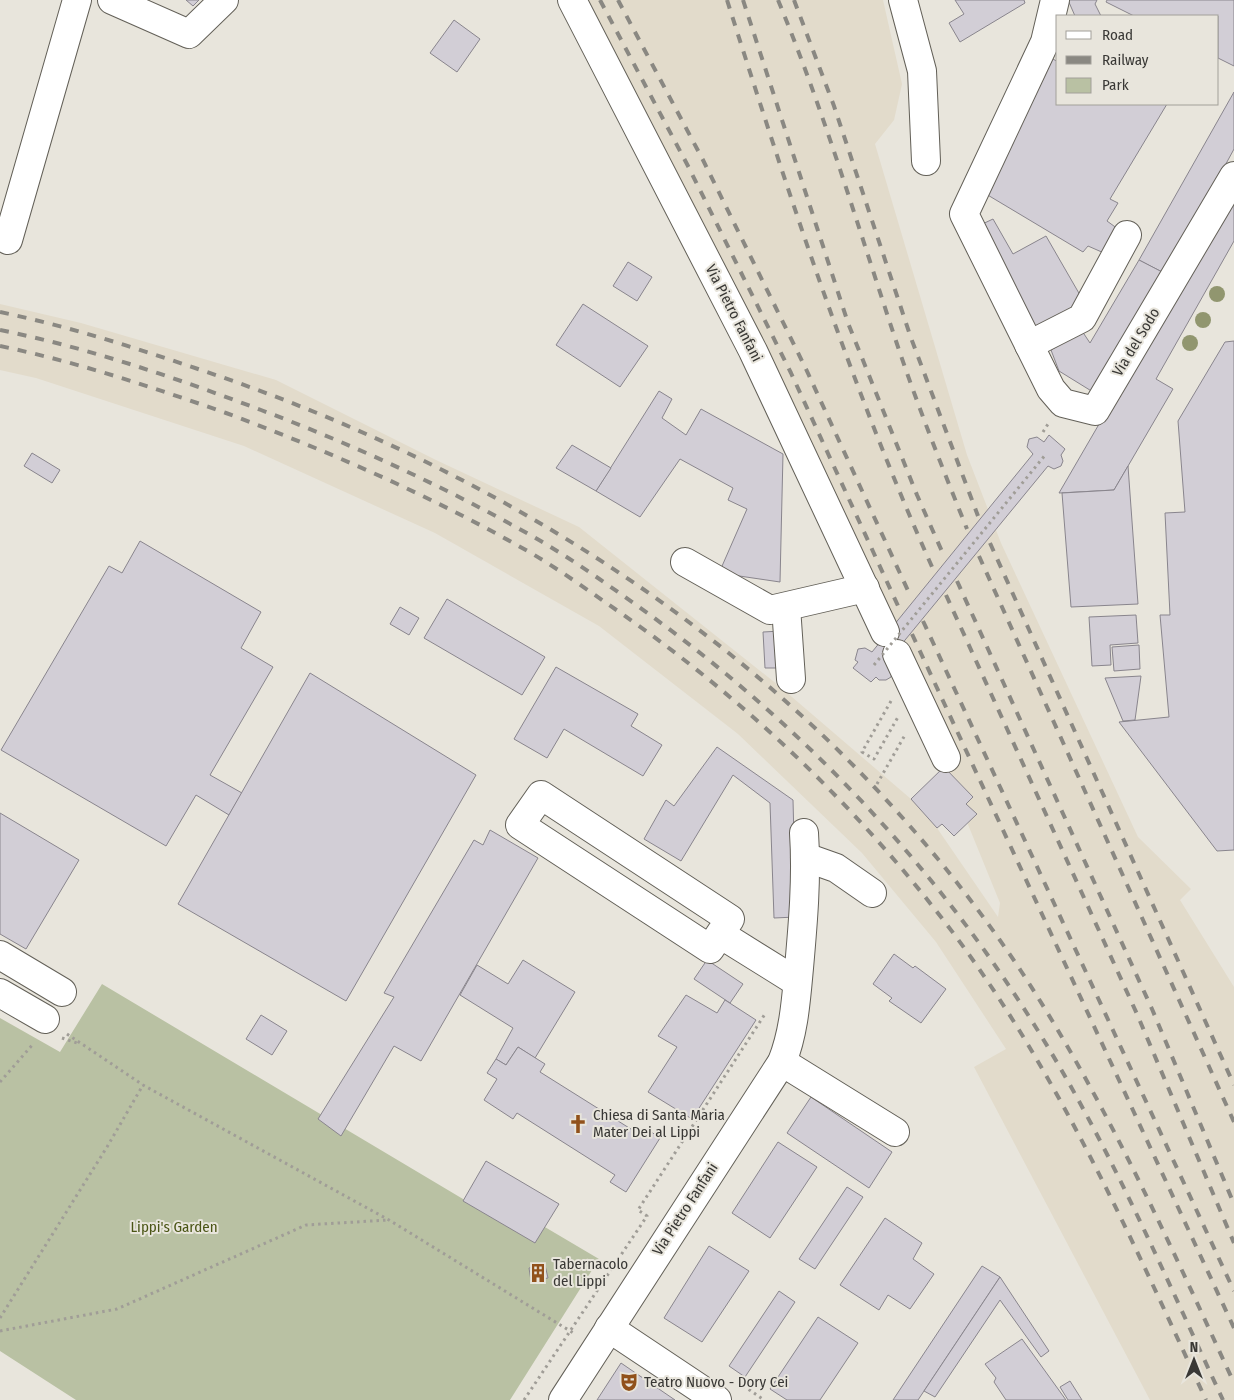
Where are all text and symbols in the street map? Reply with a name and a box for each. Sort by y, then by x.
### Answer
legend [1056,15,1219,105]
text: Road [1102,26,1133,44]
text: Railway [1102,51,1149,69]
text: Park [1102,76,1129,94]
street label: Via Pietro Fanfani [702,261,766,365]
street label: Via del Sodo [1109,304,1163,379]
place label: Chiesa di Santa Maria Mater Dei al Lippi [593,1106,725,1141]
church icon: Chiesa di Santa Maria Mater Dei al Lippi [567,1113,589,1135]
street label: Via Pietro Fanfani [648,1159,722,1259]
park label: Lippi's Garden [130,1218,218,1236]
place label: Tabernacolo del Lippi [553,1255,628,1290]
building icon: Tabernacolo del Lippi [527,1262,549,1284]
north arrow [1169,1335,1219,1385]
text: N [1190,1339,1198,1356]
theatre icon: Teatro Nuovo - Dory Cei [618,1371,640,1393]
place label: Teatro Nuovo - Dory Cei [644,1373,788,1391]

